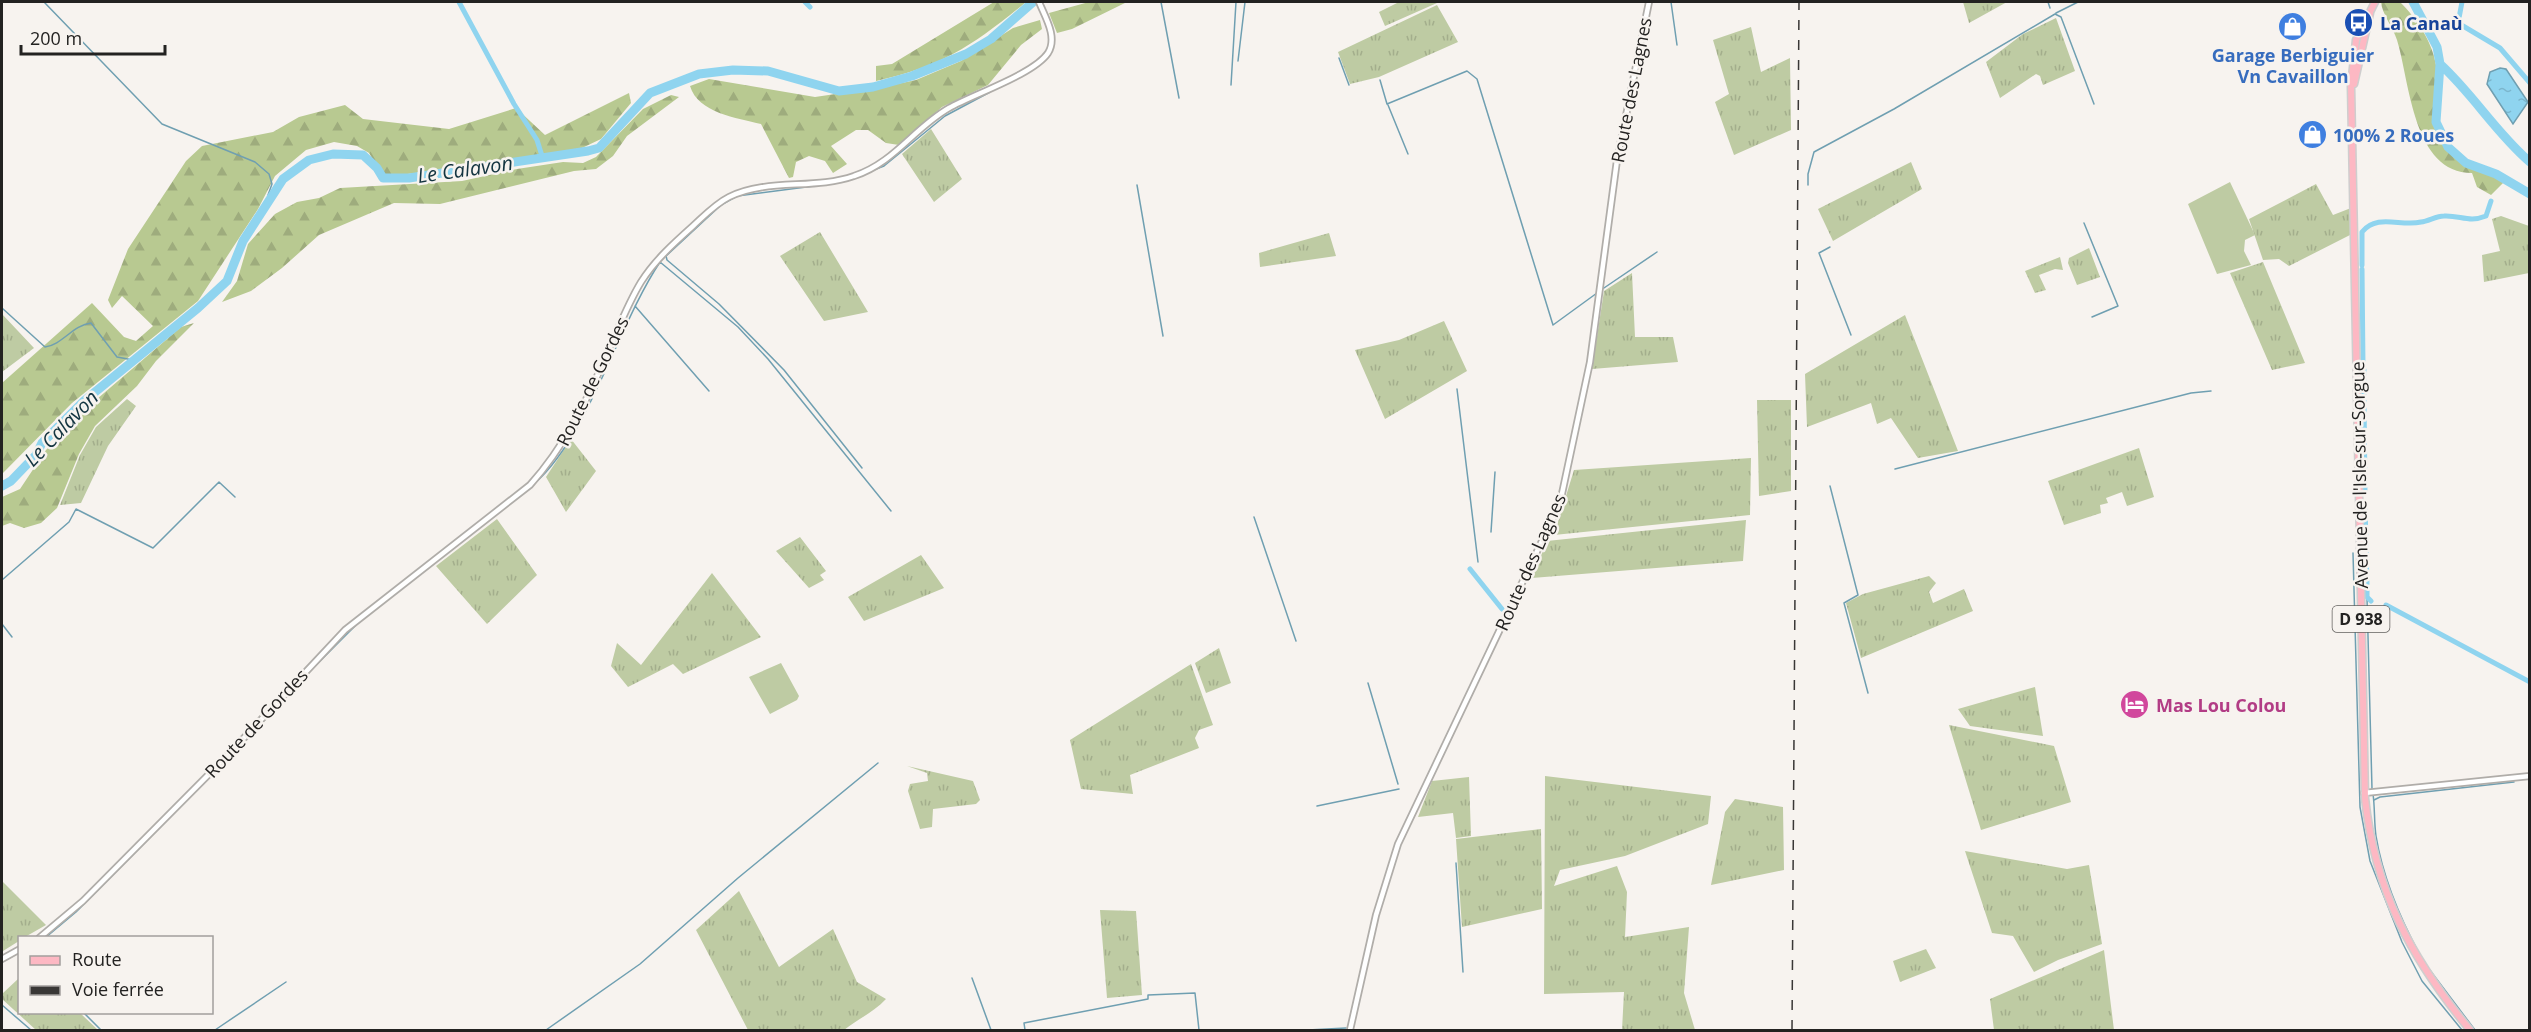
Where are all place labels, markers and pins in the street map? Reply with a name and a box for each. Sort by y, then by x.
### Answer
bus stop icon: La Canaù [2343,7,2375,39]
shop icon: Garage Berbiguier Vn Cavaillon [2277,10,2309,42]
place label: La Canaù [2380,11,2463,35]
place label: Garage Berbiguier Vn Cavaillon [2212,43,2374,88]
shop icon: 100% 2 Roues [2296,119,2328,151]
place label: 100% 2 Roues [2333,123,2454,147]
hotel icon: Mas Lou Colou [2119,689,2151,721]
place label: Mas Lou Colou [2156,693,2286,717]

